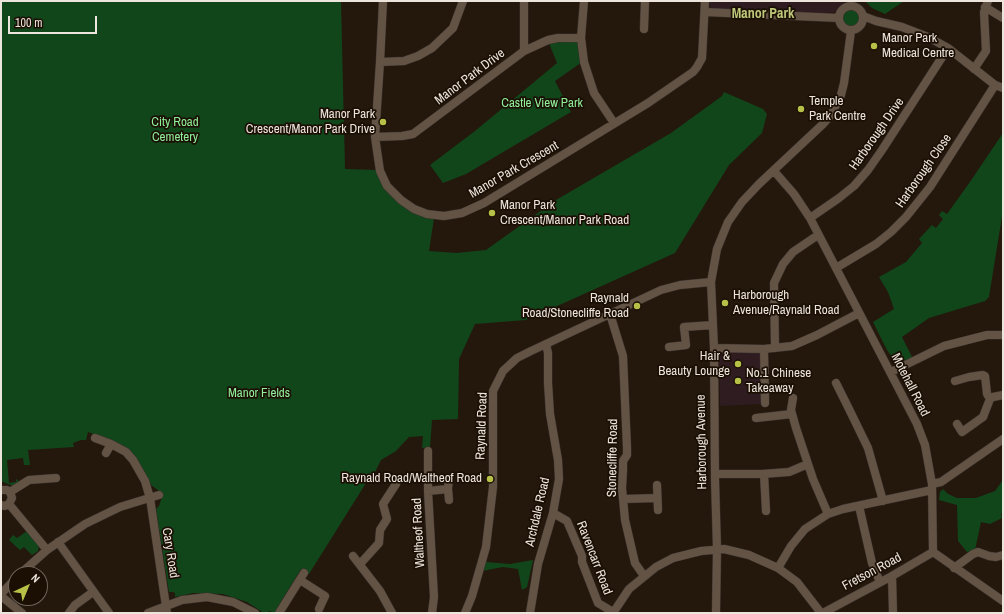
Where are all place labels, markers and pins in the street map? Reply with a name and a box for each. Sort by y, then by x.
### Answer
place label: Manor Park Medical Centre [882,31,954,62]
marker: Manor Park Medical Centre [869,41,879,51]
place label: Temple Park Centre [809,94,866,125]
marker: Temple Park Centre [796,104,806,114]
place label: Manor Park Crescent/Manor Park Drive [246,107,375,138]
marker: Manor Park Crescent/Manor Park Drive [378,117,388,127]
place label: Manor Park Crescent/Manor Park Road [500,198,629,229]
marker: Manor Park Crescent/Manor Park Road [487,208,497,218]
place label: Harborough Avenue/Raynald Road [733,288,839,319]
place label: Raynald Road/Stonecliffe Road [522,291,629,322]
marker: Harborough Avenue/Raynald Road [720,298,730,308]
marker: Raynald Road/Stonecliffe Road [632,301,642,311]
place label: Hair & Beauty Lounge [658,349,730,380]
marker: Hair & Beauty Lounge [733,359,743,369]
place label: No.1 Chinese Takeaway [746,366,811,397]
marker: No.1 Chinese Takeaway [733,376,743,386]
place label: Raynald Road/Waltheof Road [341,471,482,487]
marker: Raynald Road/Waltheof Road [485,474,495,484]

